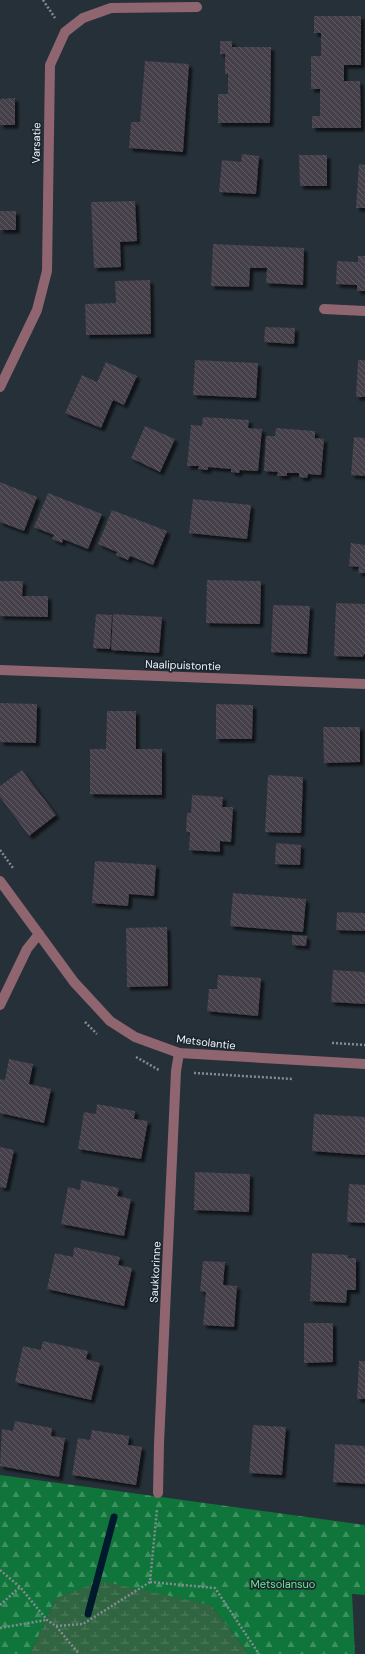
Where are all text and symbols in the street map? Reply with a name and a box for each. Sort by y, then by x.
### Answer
street label: Varsatie [29,122,43,164]
street label: Naalipuistontie [145,657,221,673]
street label: Metsolantie [176,1031,236,1053]
street label: Saukkorinne [146,1241,164,1303]
park label: Metsolansuo [251,1577,315,1591]

